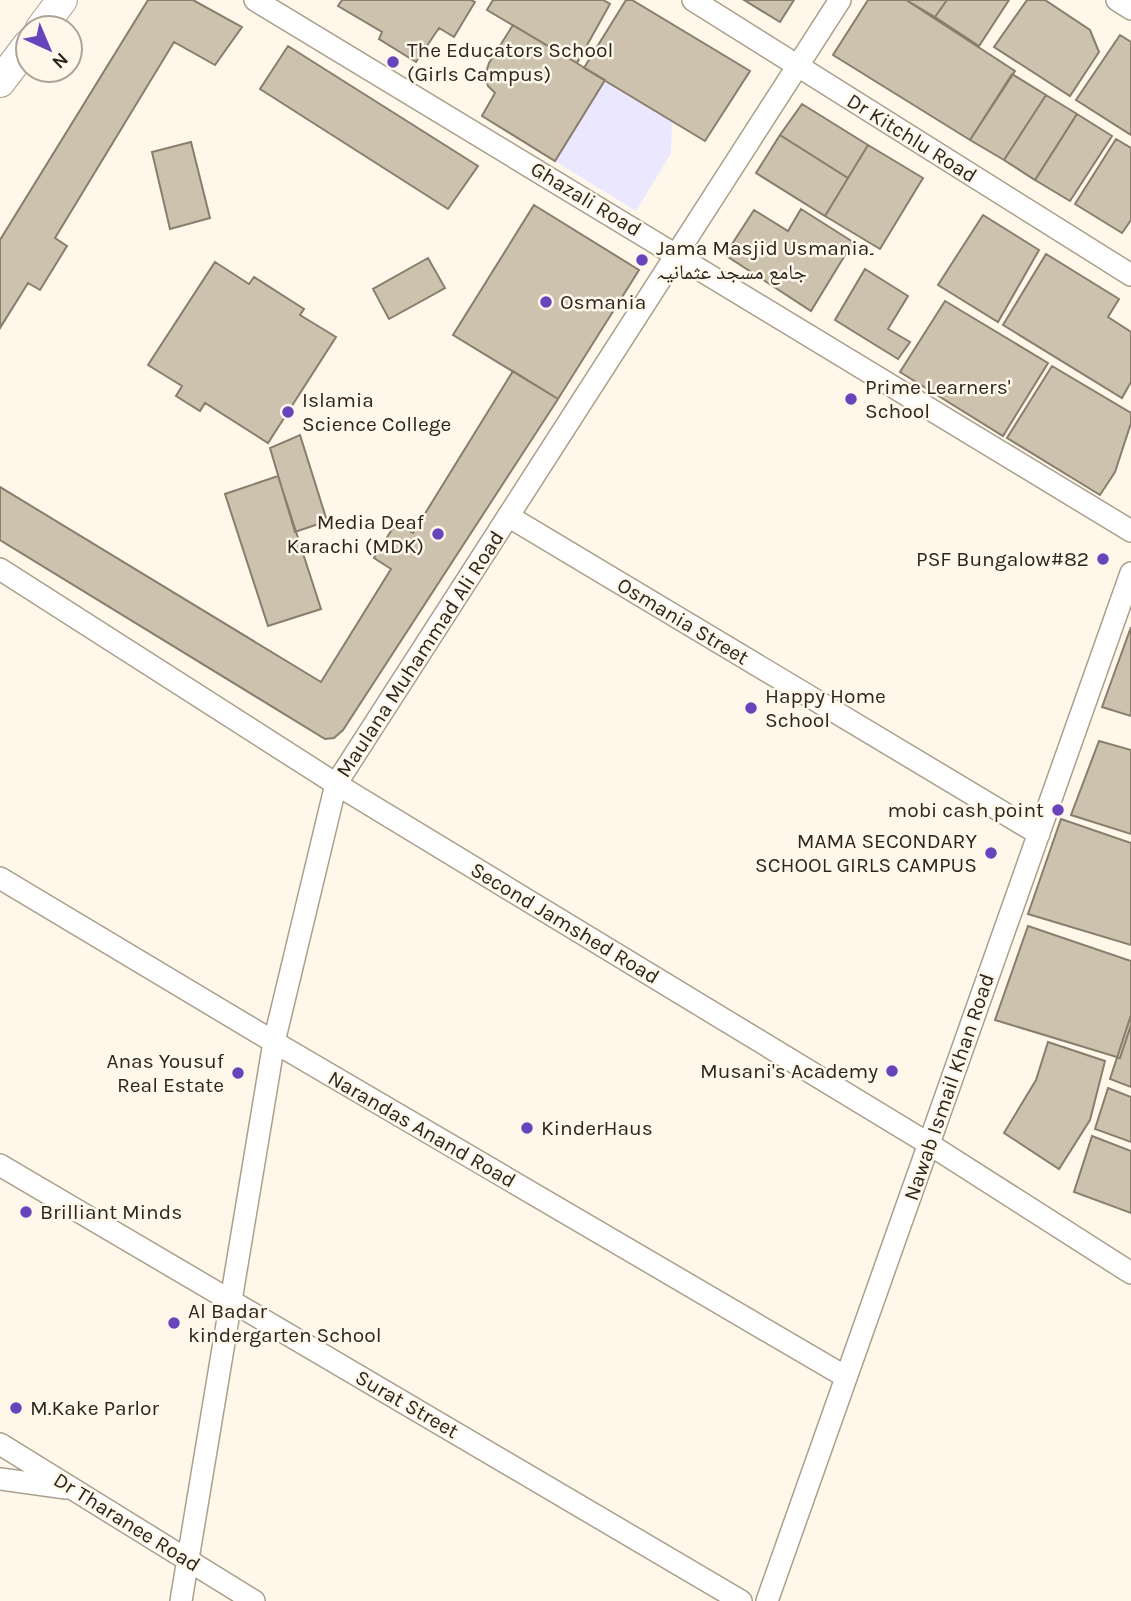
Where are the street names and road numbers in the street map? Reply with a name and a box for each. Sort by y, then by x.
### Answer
street label: Dr Kitchlu Road [843,88,981,188]
street label: Ghazali Road [526,157,646,241]
street label: Maulana Muhammad Ali Road [331,526,509,782]
street label: Osmania Street [613,572,753,670]
street label: Second Jamshed Road [466,857,664,989]
street label: Nawab Ismail Khan Road [899,970,999,1204]
street label: Narandas Anand Road [324,1065,520,1193]
street label: Surat Street [351,1365,463,1443]
street label: Dr Tharanee Road [49,1467,205,1577]

